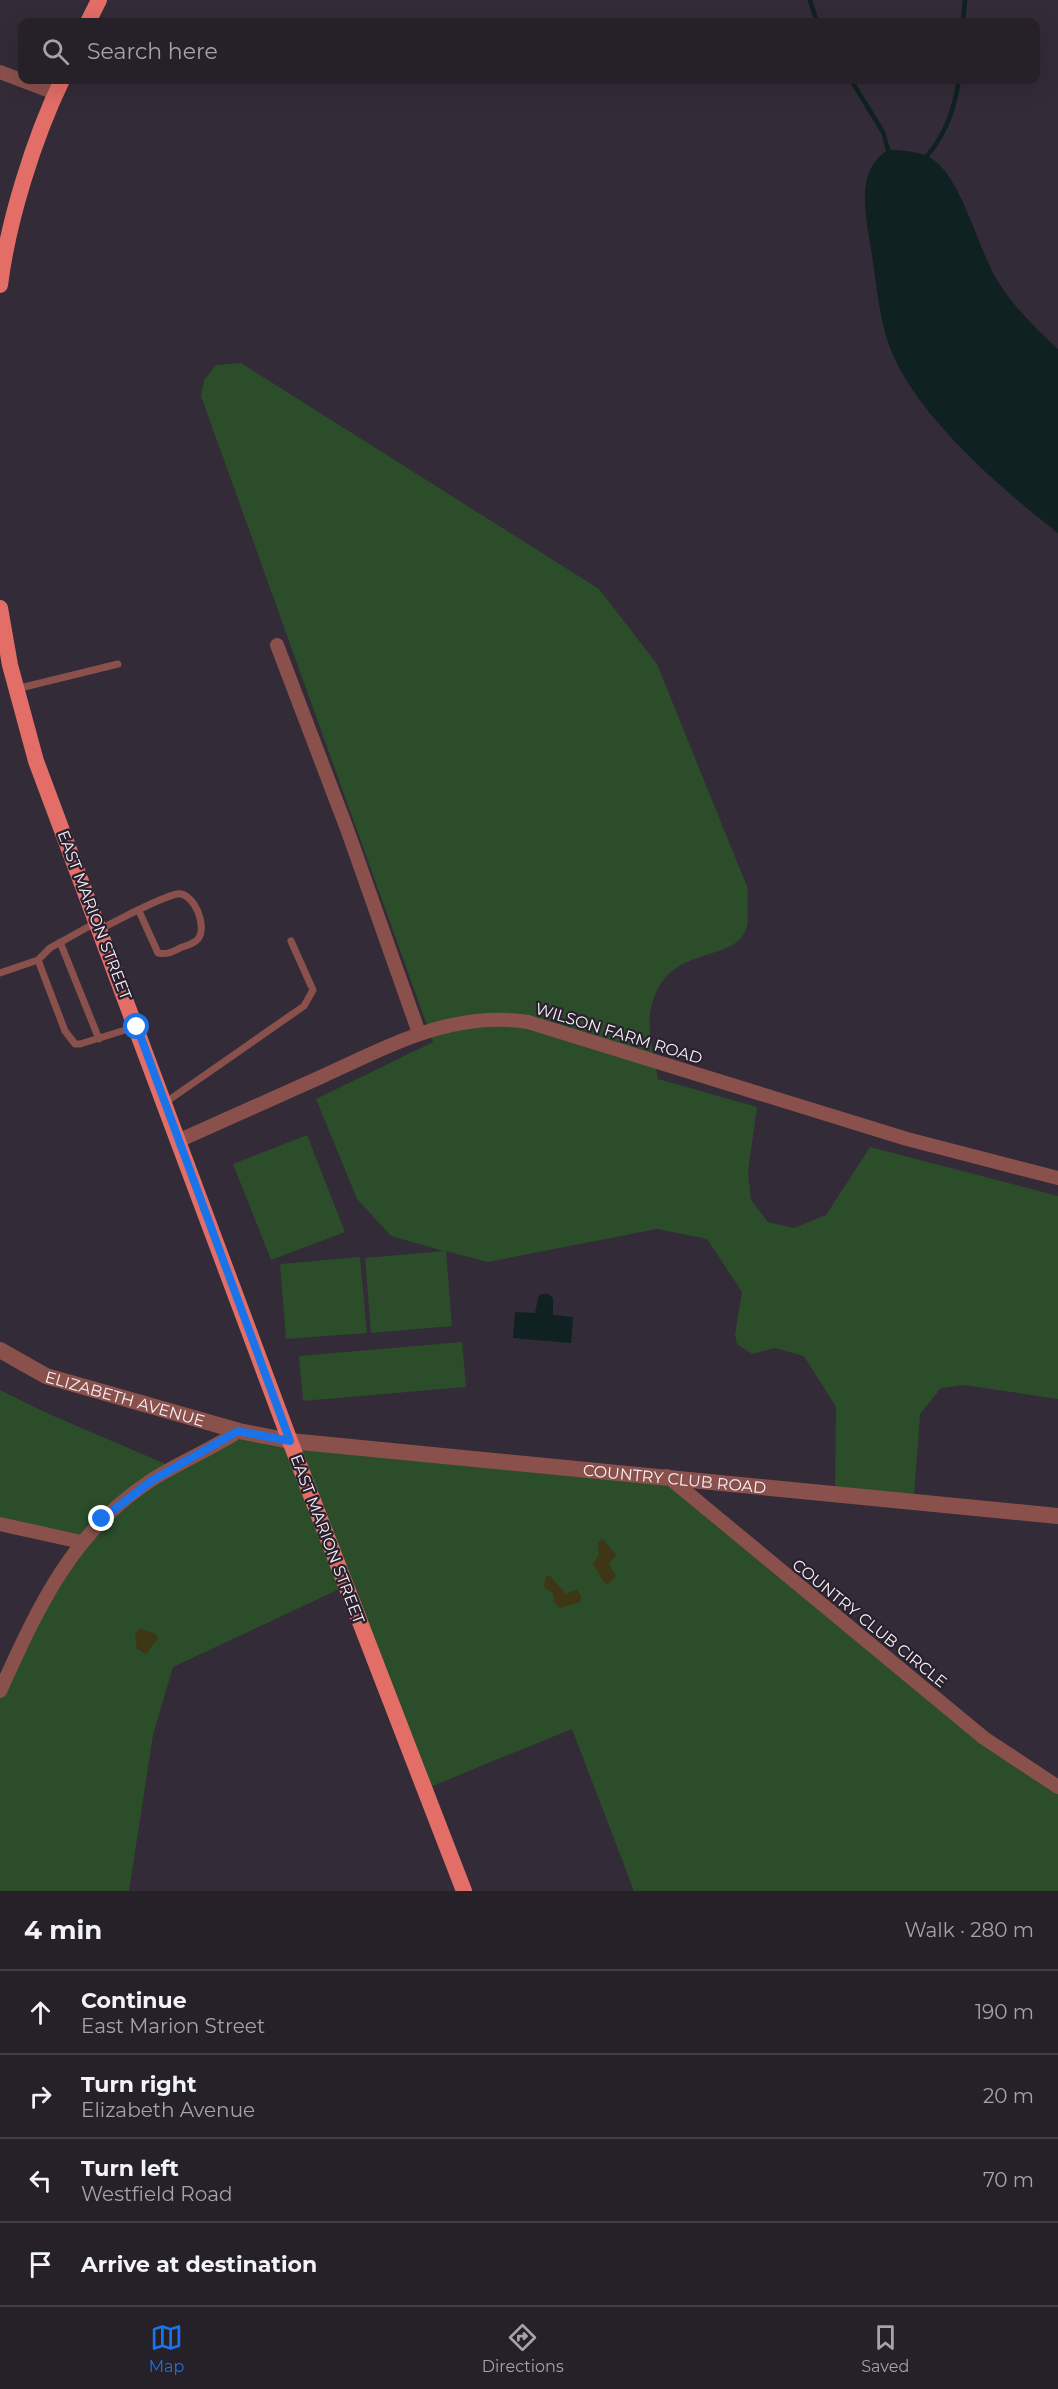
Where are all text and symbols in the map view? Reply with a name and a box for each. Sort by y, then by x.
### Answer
search box [18,18,1040,84]
icon: search [39,35,72,68]
text: Search here [87,38,218,65]
street label: EAST MARION STREET [53,828,136,1003]
street label: WILSON FARM ROAD [533,999,705,1068]
route start [123,1013,149,1039]
street label: ELIZABETH AVENUE [43,1367,207,1431]
street label: EAST MARION STREET [286,1452,369,1627]
street label: COUNTRY CLUB ROAD [582,1461,767,1497]
route end [88,1505,114,1531]
street label: COUNTRY CLUB CIRCLE [788,1555,951,1692]
text: 4 min [24,1914,102,1946]
text: Walk · 280 m [904,1918,1034,1942]
text: Continue [81,1987,187,2014]
icon: ahead [24,1996,57,2029]
text: 190 m [975,2000,1034,2024]
text: East Marion Street [81,2014,265,2038]
text: Turn right [81,2071,196,2098]
icon: right [24,2080,57,2113]
text: 20 m [983,2084,1034,2108]
text: Elizabeth Avenue [81,2098,255,2122]
text: Turn left [81,2155,179,2182]
icon: left [24,2164,57,2197]
text: 70 m [983,2168,1034,2192]
text: Westfield Road [81,2182,233,2206]
icon: arrive [24,2248,57,2281]
text: Arrive at destination [81,2251,317,2278]
tab: Map [149,2321,184,2376]
tab: Directions [482,2321,564,2376]
tab: Saved [861,2321,909,2376]

